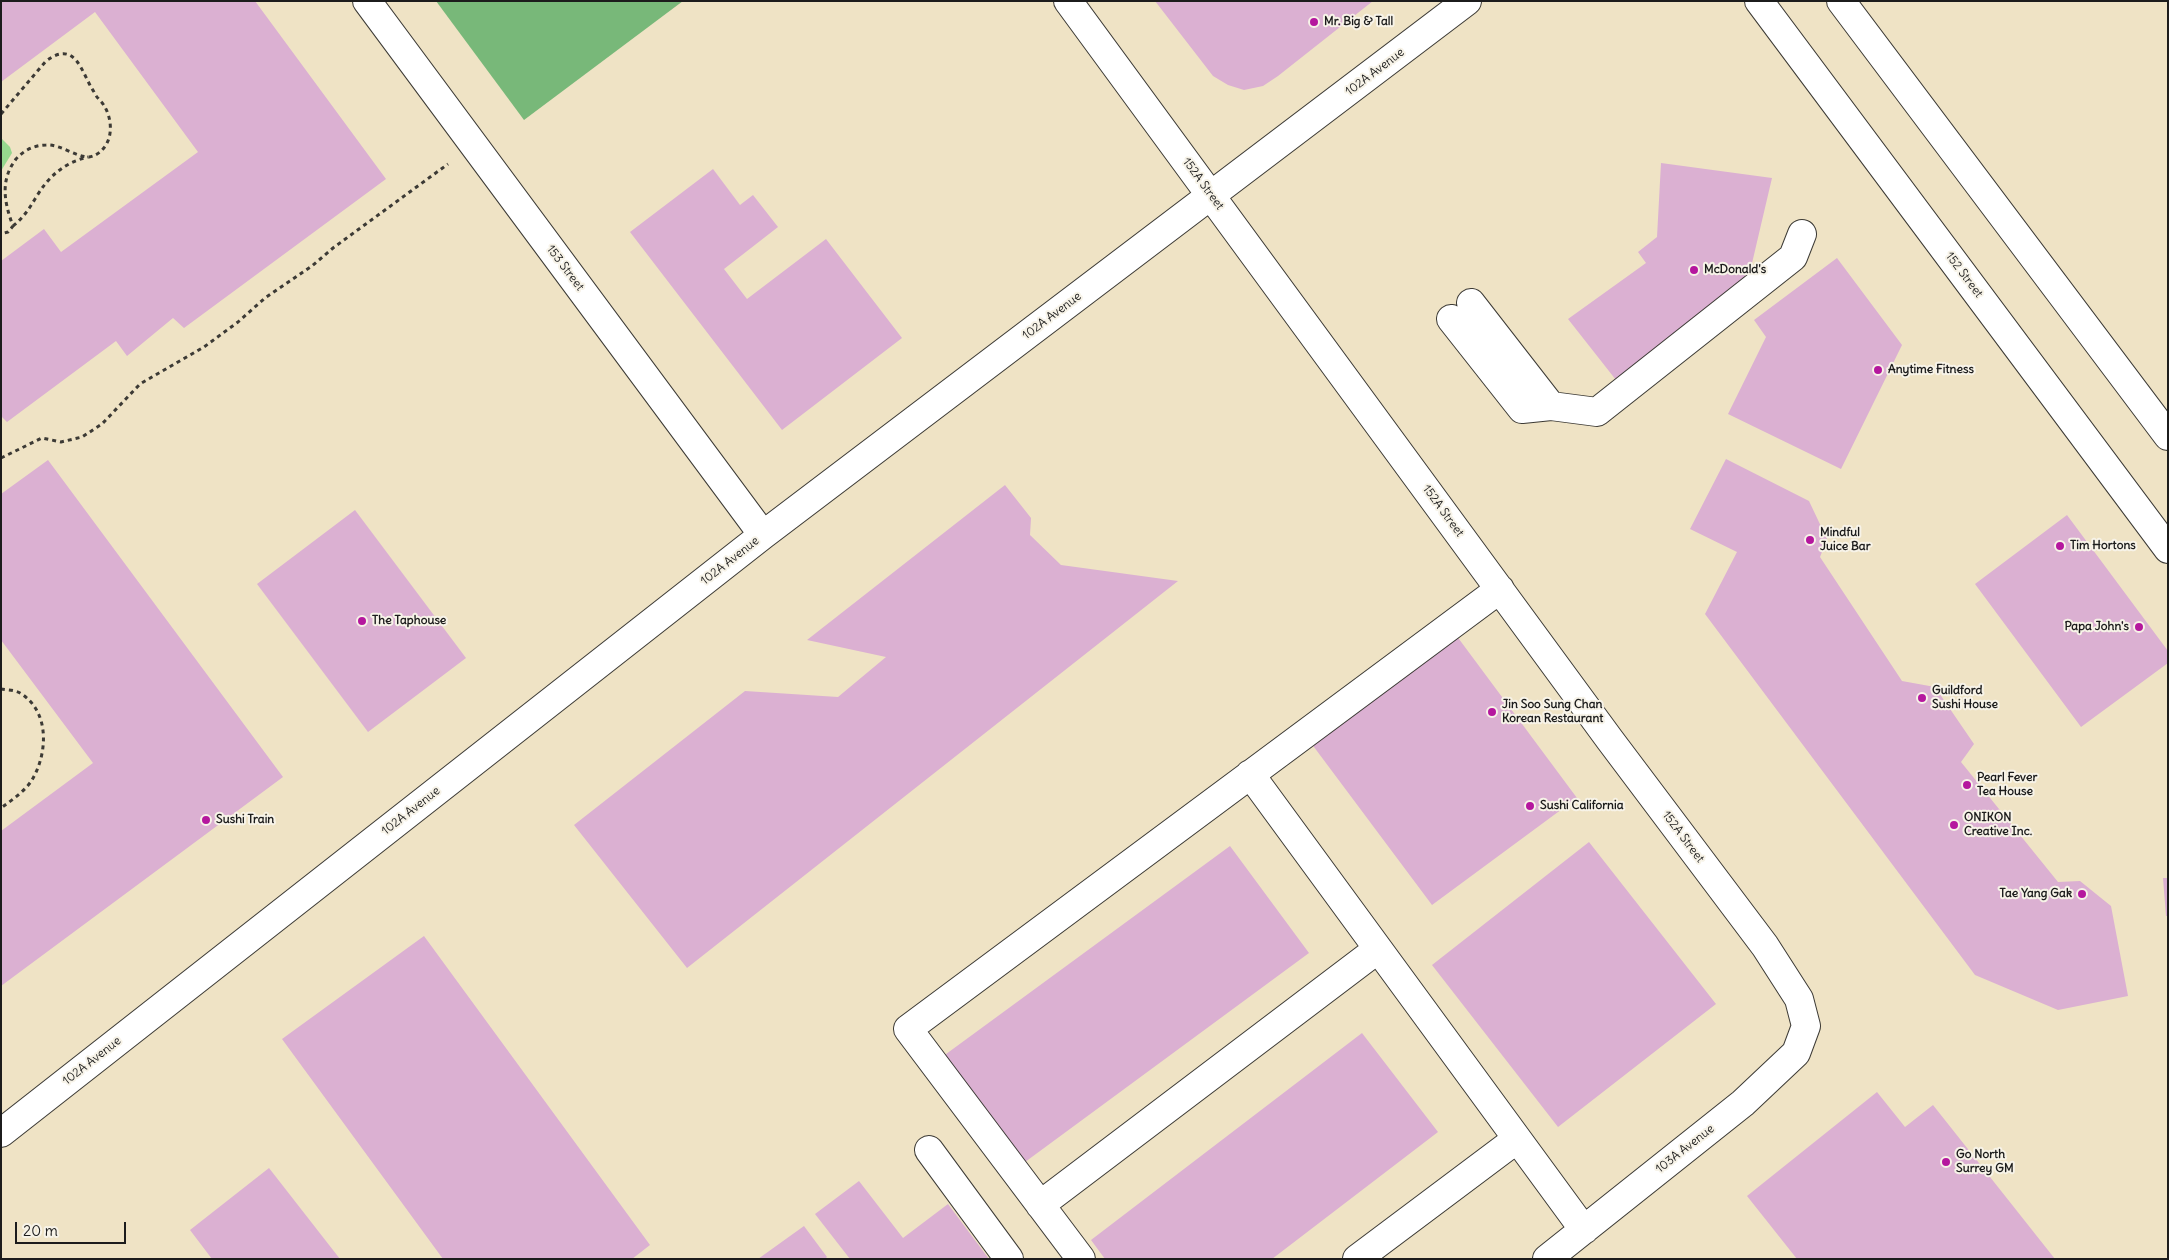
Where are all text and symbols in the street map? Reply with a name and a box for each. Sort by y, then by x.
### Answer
place label: Mr. Big & Tall [1324,15,1393,29]
marker: Mr. Big & Tall [1308,16,1320,28]
street label: 102A Avenue [1343,45,1407,99]
street label: 152A Street [1179,155,1227,213]
street label: 153 Street [543,242,587,294]
street label: 152 Street [1942,249,1986,301]
place label: McDonald's [1704,263,1766,277]
marker: McDonald's [1688,264,1700,276]
street label: 102A Avenue [1020,289,1084,343]
place label: Anytime Fitness [1888,363,1974,377]
marker: Anytime Fitness [1872,364,1884,376]
street label: 152A Street [1419,482,1467,540]
place label: Mindful Juice Bar [1820,526,1871,554]
street label: 102A Avenue [698,534,762,588]
marker: Mindful Juice Bar [1804,534,1816,546]
place label: Tim Hortons [2070,539,2136,553]
marker: Tim Hortons [2054,540,2066,552]
place label: The Taphouse [372,614,446,628]
marker: The Taphouse [356,615,368,627]
place label: Papa John's [2064,620,2129,634]
marker: Papa John's [2133,621,2145,633]
place label: Guildford Sushi House [1932,684,1998,712]
marker: Guildford Sushi House [1916,692,1928,704]
place label: Jin Soo Sung Chan Korean Restaurant [1502,698,1603,726]
marker: Jin Soo Sung Chan Korean Restaurant [1486,706,1498,718]
place label: Pearl Fever Tea House [1977,771,2037,799]
marker: Pearl Fever Tea House [1961,779,1973,791]
street label: 102A Avenue [379,784,443,838]
place label: Sushi California [1540,799,1624,813]
marker: Sushi California [1524,800,1536,812]
street label: 152A Street [1659,808,1707,866]
place label: ONIKON Creative Inc. [1964,811,2032,839]
place label: Sushi Train [216,813,274,827]
marker: Sushi Train [200,814,212,826]
marker: ONIKON Creative Inc. [1948,819,1960,831]
place label: Tae Yang Gak [2000,887,2072,901]
marker: Tae Yang Gak [2076,888,2088,900]
street label: 102A Avenue [60,1034,124,1088]
street label: 103A Avenue [1653,1122,1717,1176]
place label: Go North Surrey GM [1956,1148,2014,1176]
marker: Go North Surrey GM [1940,1156,1952,1168]
scale bar [18,1212,129,1244]
text: 20 m [23,1221,58,1240]

